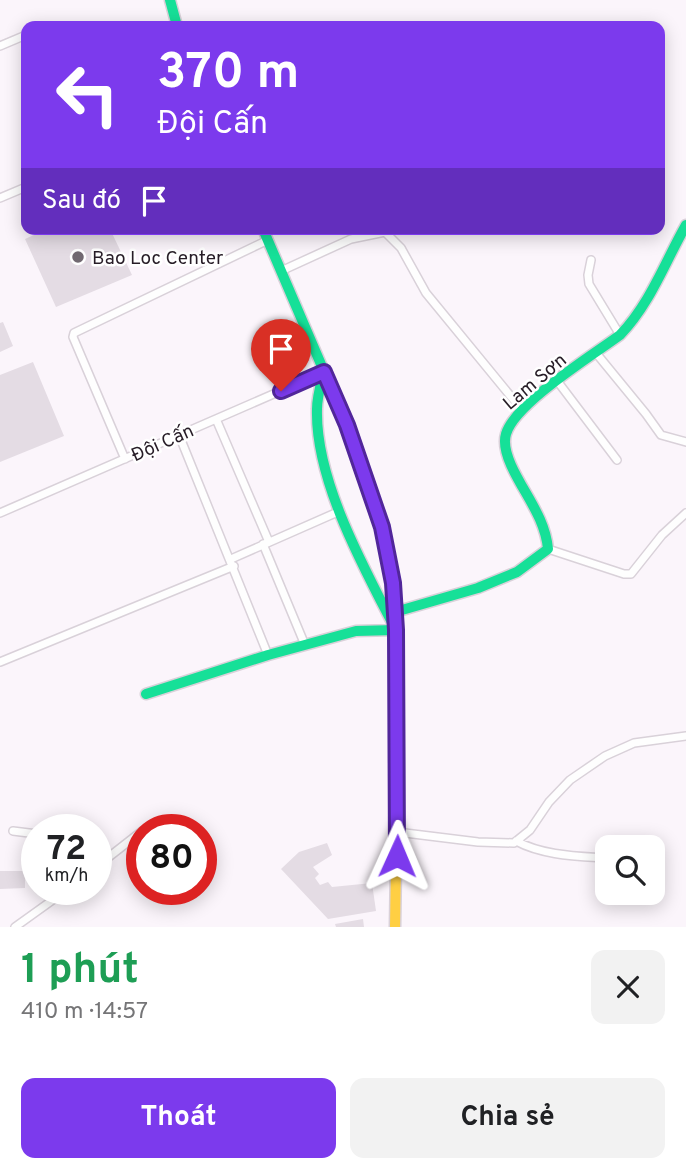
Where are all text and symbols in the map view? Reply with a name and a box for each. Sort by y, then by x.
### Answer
text: 370 m [157,44,299,106]
icon: left [42,49,133,140]
text: Đội Cấn [157,105,268,145]
icon: arrive [135,182,173,220]
text: Sau đó [42,185,121,218]
place label: Bao Loc Center [92,247,224,271]
marker: Bao Loc Center [70,249,86,265]
pin [251,319,311,391]
icon: arrive [262,330,300,368]
street label: Lam Sơn [498,349,572,416]
street label: Đội Cấn [128,419,198,468]
speed limit sign: 80 [126,814,217,905]
position arrow [360,819,434,893]
text: 72 [47,828,86,872]
map controls [595,835,665,905]
button: search [595,835,665,905]
text: km/h [45,865,88,888]
text: 1 phút [21,945,139,998]
button: close [591,950,665,1024]
text: 410 m · 14:57 [21,998,148,1027]
button: Thoát [21,1078,336,1158]
button: Chia sẻ [350,1078,665,1158]

